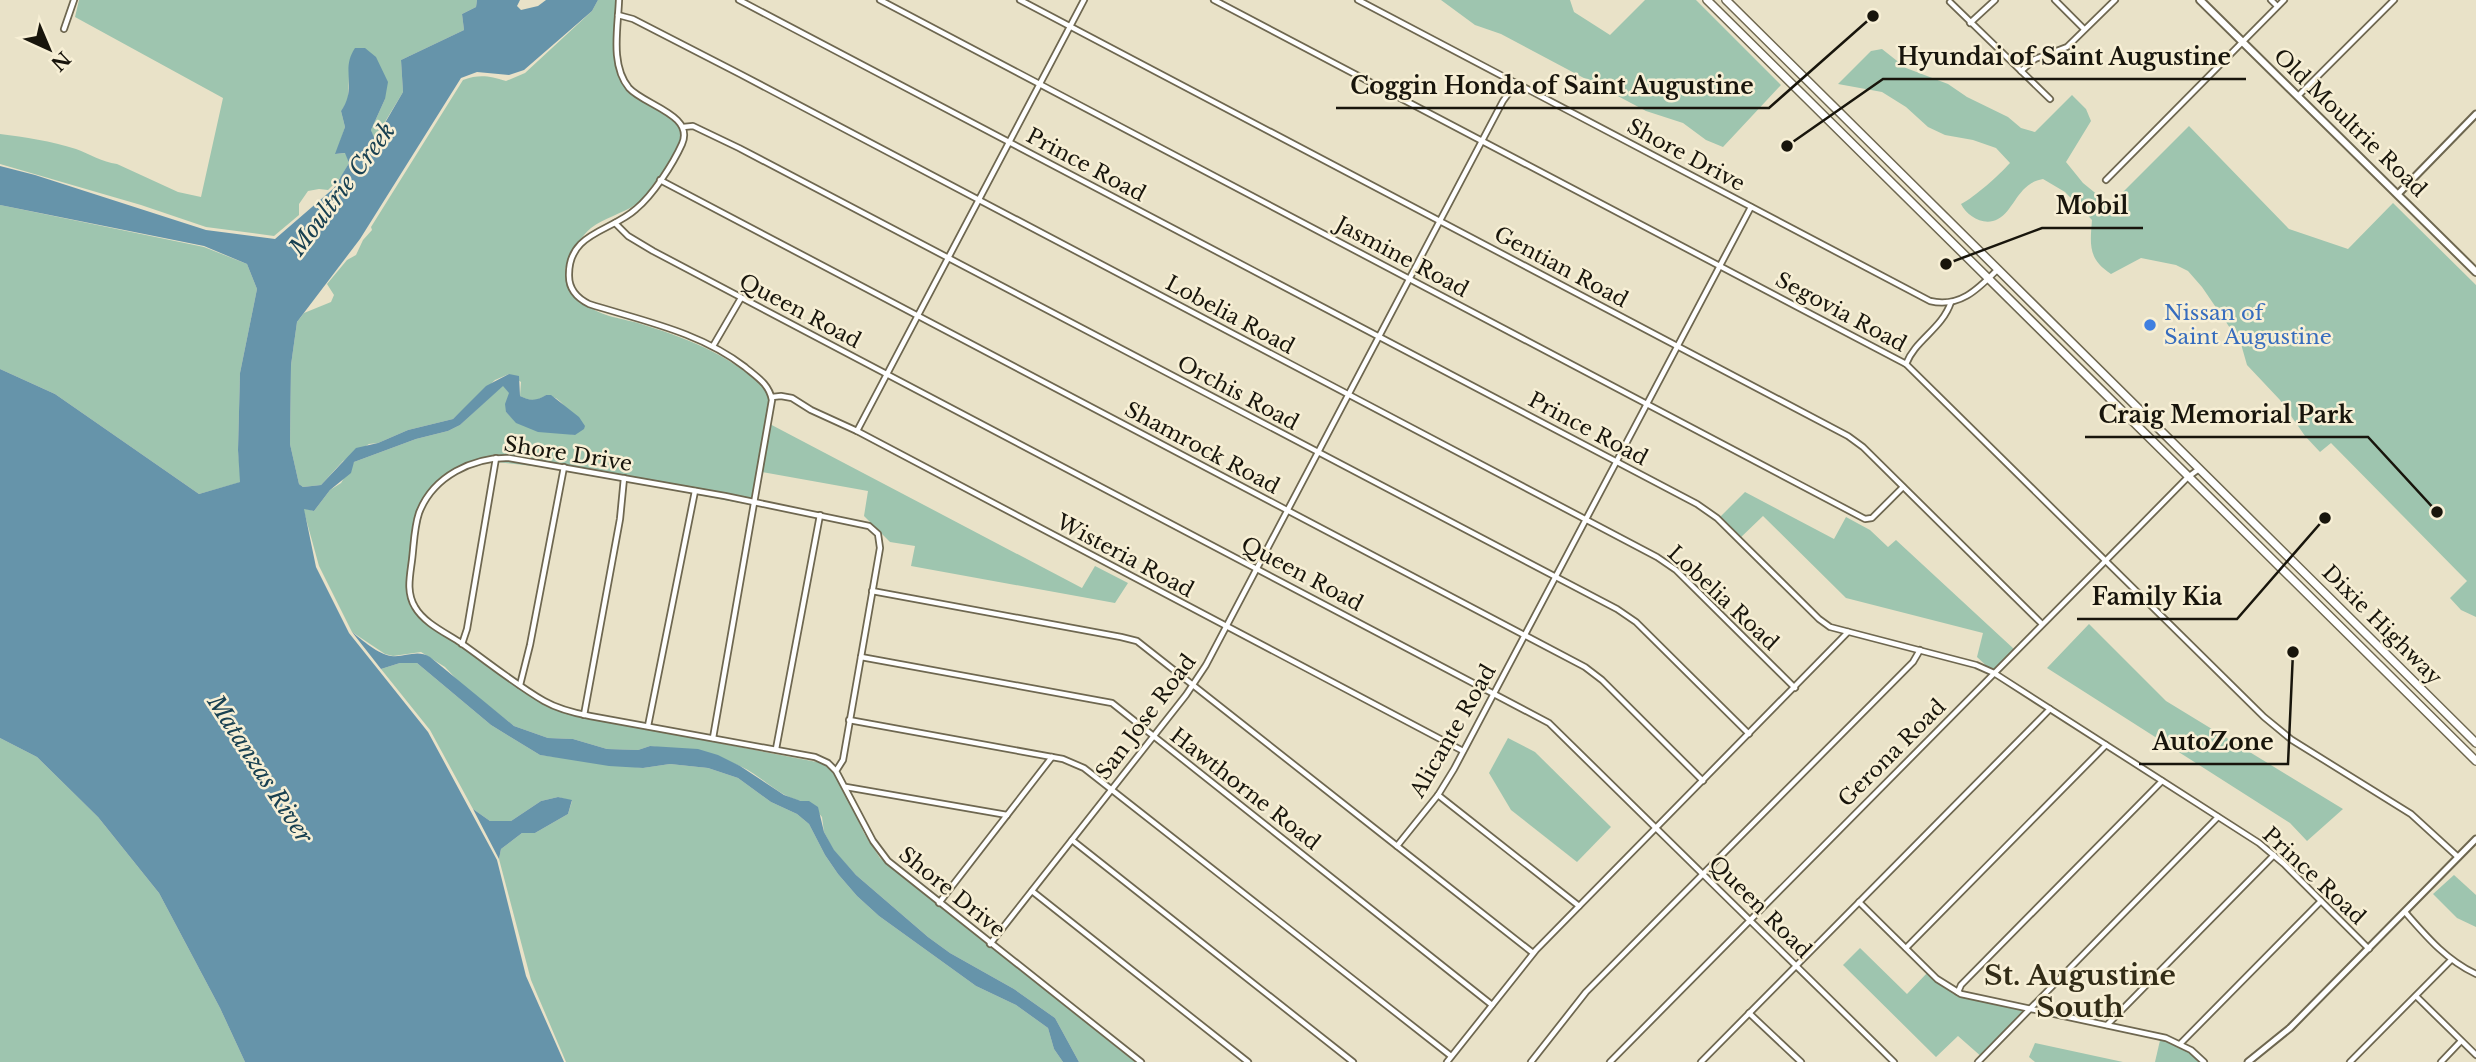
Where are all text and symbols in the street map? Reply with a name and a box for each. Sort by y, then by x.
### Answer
north arrow [14,14,84,84]
callout: Hyundai of Saint Augustine [1883,35,2246,79]
text: Hyundai of Saint Augustine [1897,43,2231,71]
street label: Old Moultrie Road [2268,43,2432,203]
text: N [46,46,75,75]
callout: Coggin Honda of Saint Augustine [1336,64,1769,108]
text: Coggin Honda of Saint Augustine [1350,72,1754,100]
street label: Shore Drive [1623,113,1749,197]
water label: Moultrie Creek [282,117,401,262]
street label: Prince Road [1022,123,1150,207]
callout: Mobil [2042,184,2143,228]
text: Mobil [2056,192,2128,220]
street label: Jasmine Road [1328,210,1473,303]
street label: Gentian Road [1490,221,1632,313]
street label: Segovia Road [1771,267,1911,357]
street label: Queen Road [735,268,865,354]
street label: Lobelia Road [1161,270,1299,360]
place label: Nissan of Saint Augustine [2164,300,2332,350]
marker: Nissan of Saint Augustine [2142,317,2158,333]
street label: Orchis Road [1173,350,1303,436]
street label: Prince Road [1524,387,1652,471]
callout: Craig Memorial Park [2085,393,2368,437]
street label: Shamrock Road [1120,396,1284,500]
text: Craig Memorial Park [2098,401,2354,429]
street label: Shore Drive [502,431,634,477]
street label: Wisteria Road [1051,508,1198,603]
street label: Queen Road [1237,531,1367,617]
street label: Lobelia Road [1662,540,1784,656]
street label: Dixie Highway [2317,560,2448,691]
callout: Family Kia [2077,575,2237,619]
text: Family Kia [2092,583,2222,611]
street label: San Jose Road [1090,649,1202,785]
street label: Alicante Road [1404,660,1502,803]
water label: Matanzas River [201,689,319,850]
street label: Gerona Road [1833,694,1951,812]
callout: AutoZone [2139,720,2288,764]
street label: Hawthorne Road [1165,722,1325,856]
text: AutoZone [2151,728,2274,756]
street label: Prince Road [2257,822,2371,930]
street label: Shore Drive [893,841,1011,943]
street label: Queen Road [1703,850,1817,964]
district label: St. Augustine South [1984,958,2176,1025]

